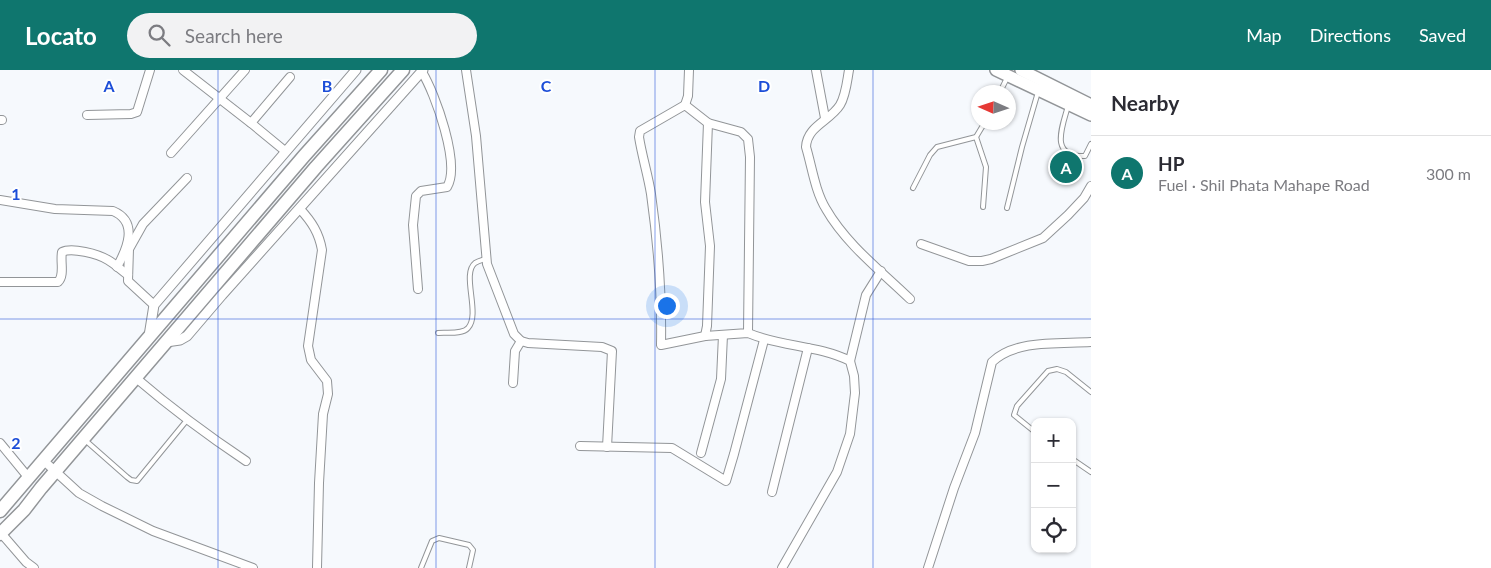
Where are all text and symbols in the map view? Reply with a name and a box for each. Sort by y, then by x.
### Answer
search box [127,13,477,58]
text: Locato [25,21,97,50]
icon: search [145,21,173,49]
text: Search here [185,24,283,47]
text: Map [1246,24,1282,46]
text: Directions [1310,24,1391,46]
text: Saved [1419,24,1466,46]
text: A [102,76,115,95]
text: B [322,76,332,95]
text: C [541,76,552,95]
text: D [758,76,770,95]
north arrow [971,85,1016,130]
text: Nearby [1111,90,1179,115]
pin: A [1050,148,1082,186]
text: HP [1158,152,1184,175]
text: A [1121,164,1133,183]
text: 300 m [1426,164,1471,183]
text: Fuel · Shil Phata Mahape Road [1158,175,1370,194]
text: 1 [11,184,21,203]
your location [654,293,680,319]
map controls [1031,418,1076,553]
button: + [1031,418,1076,463]
text: 2 [11,433,21,452]
button: − [1031,463,1076,508]
button: locate [1031,508,1076,553]

